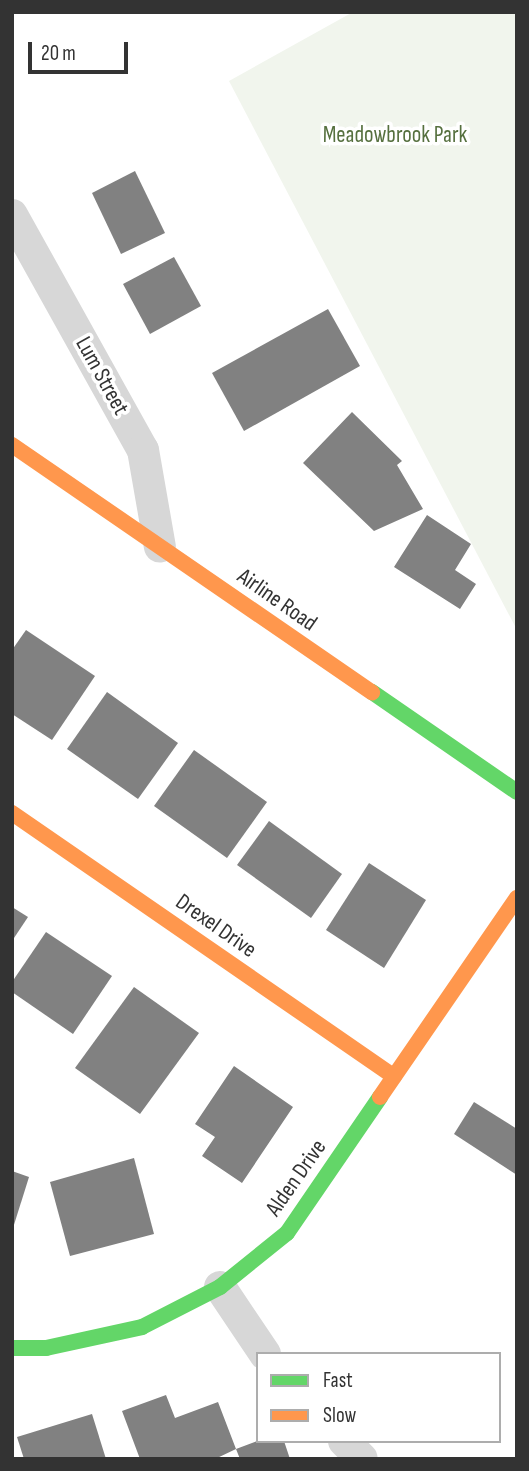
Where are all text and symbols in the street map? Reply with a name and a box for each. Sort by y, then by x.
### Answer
scale bar [32,28,131,72]
text: 20 m [41,41,76,66]
park label: Meadowbrook Park [323,121,467,149]
street label: Lum Street [69,332,135,420]
street label: Airline Road [232,563,322,637]
street label: Drexel Drive [170,888,262,964]
street label: Alden Drive [260,1134,332,1222]
legend [256,1352,501,1443]
text: Fast [323,1368,353,1393]
text: Slow [323,1403,356,1428]

